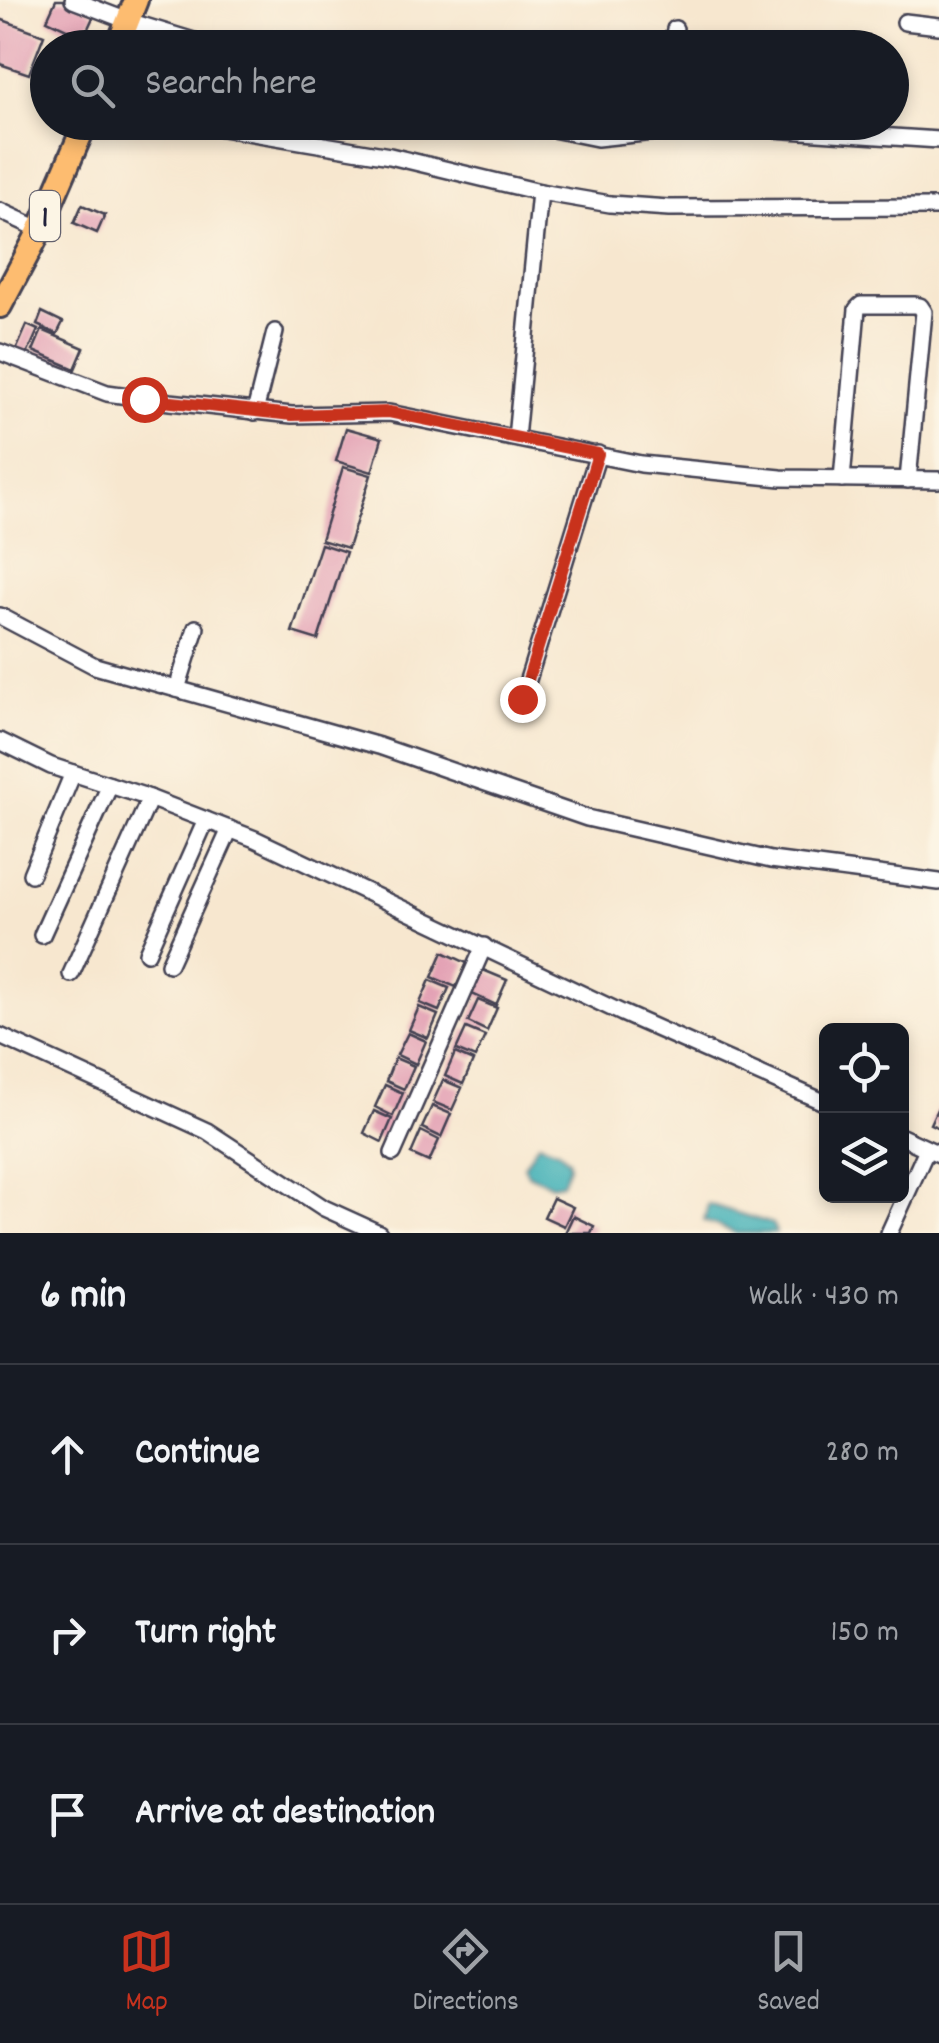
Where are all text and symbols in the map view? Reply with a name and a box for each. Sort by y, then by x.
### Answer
search box [30,30,909,140]
icon: search [65,58,120,113]
text: Search here [145,58,317,113]
road number: 1 [30,191,60,241]
route start [122,377,168,423]
route end [500,677,546,723]
map controls [819,1023,909,1203]
button: locate [819,1023,909,1113]
button: layers [819,1113,909,1203]
text: 6 min [40,1268,126,1328]
text: Walk · 430 m [749,1275,899,1321]
icon: ahead [40,1427,95,1482]
text: Continue [135,1427,260,1482]
text: 280 m [825,1431,899,1477]
icon: right [40,1607,95,1662]
text: Turn right [135,1607,276,1662]
text: 150 m [830,1611,899,1657]
icon: arrive [40,1787,95,1842]
text: Arrive at destination [135,1787,435,1842]
tab: Map [119,1924,174,2024]
tab: Directions [413,1924,519,2024]
tab: Saved [757,1924,820,2024]

